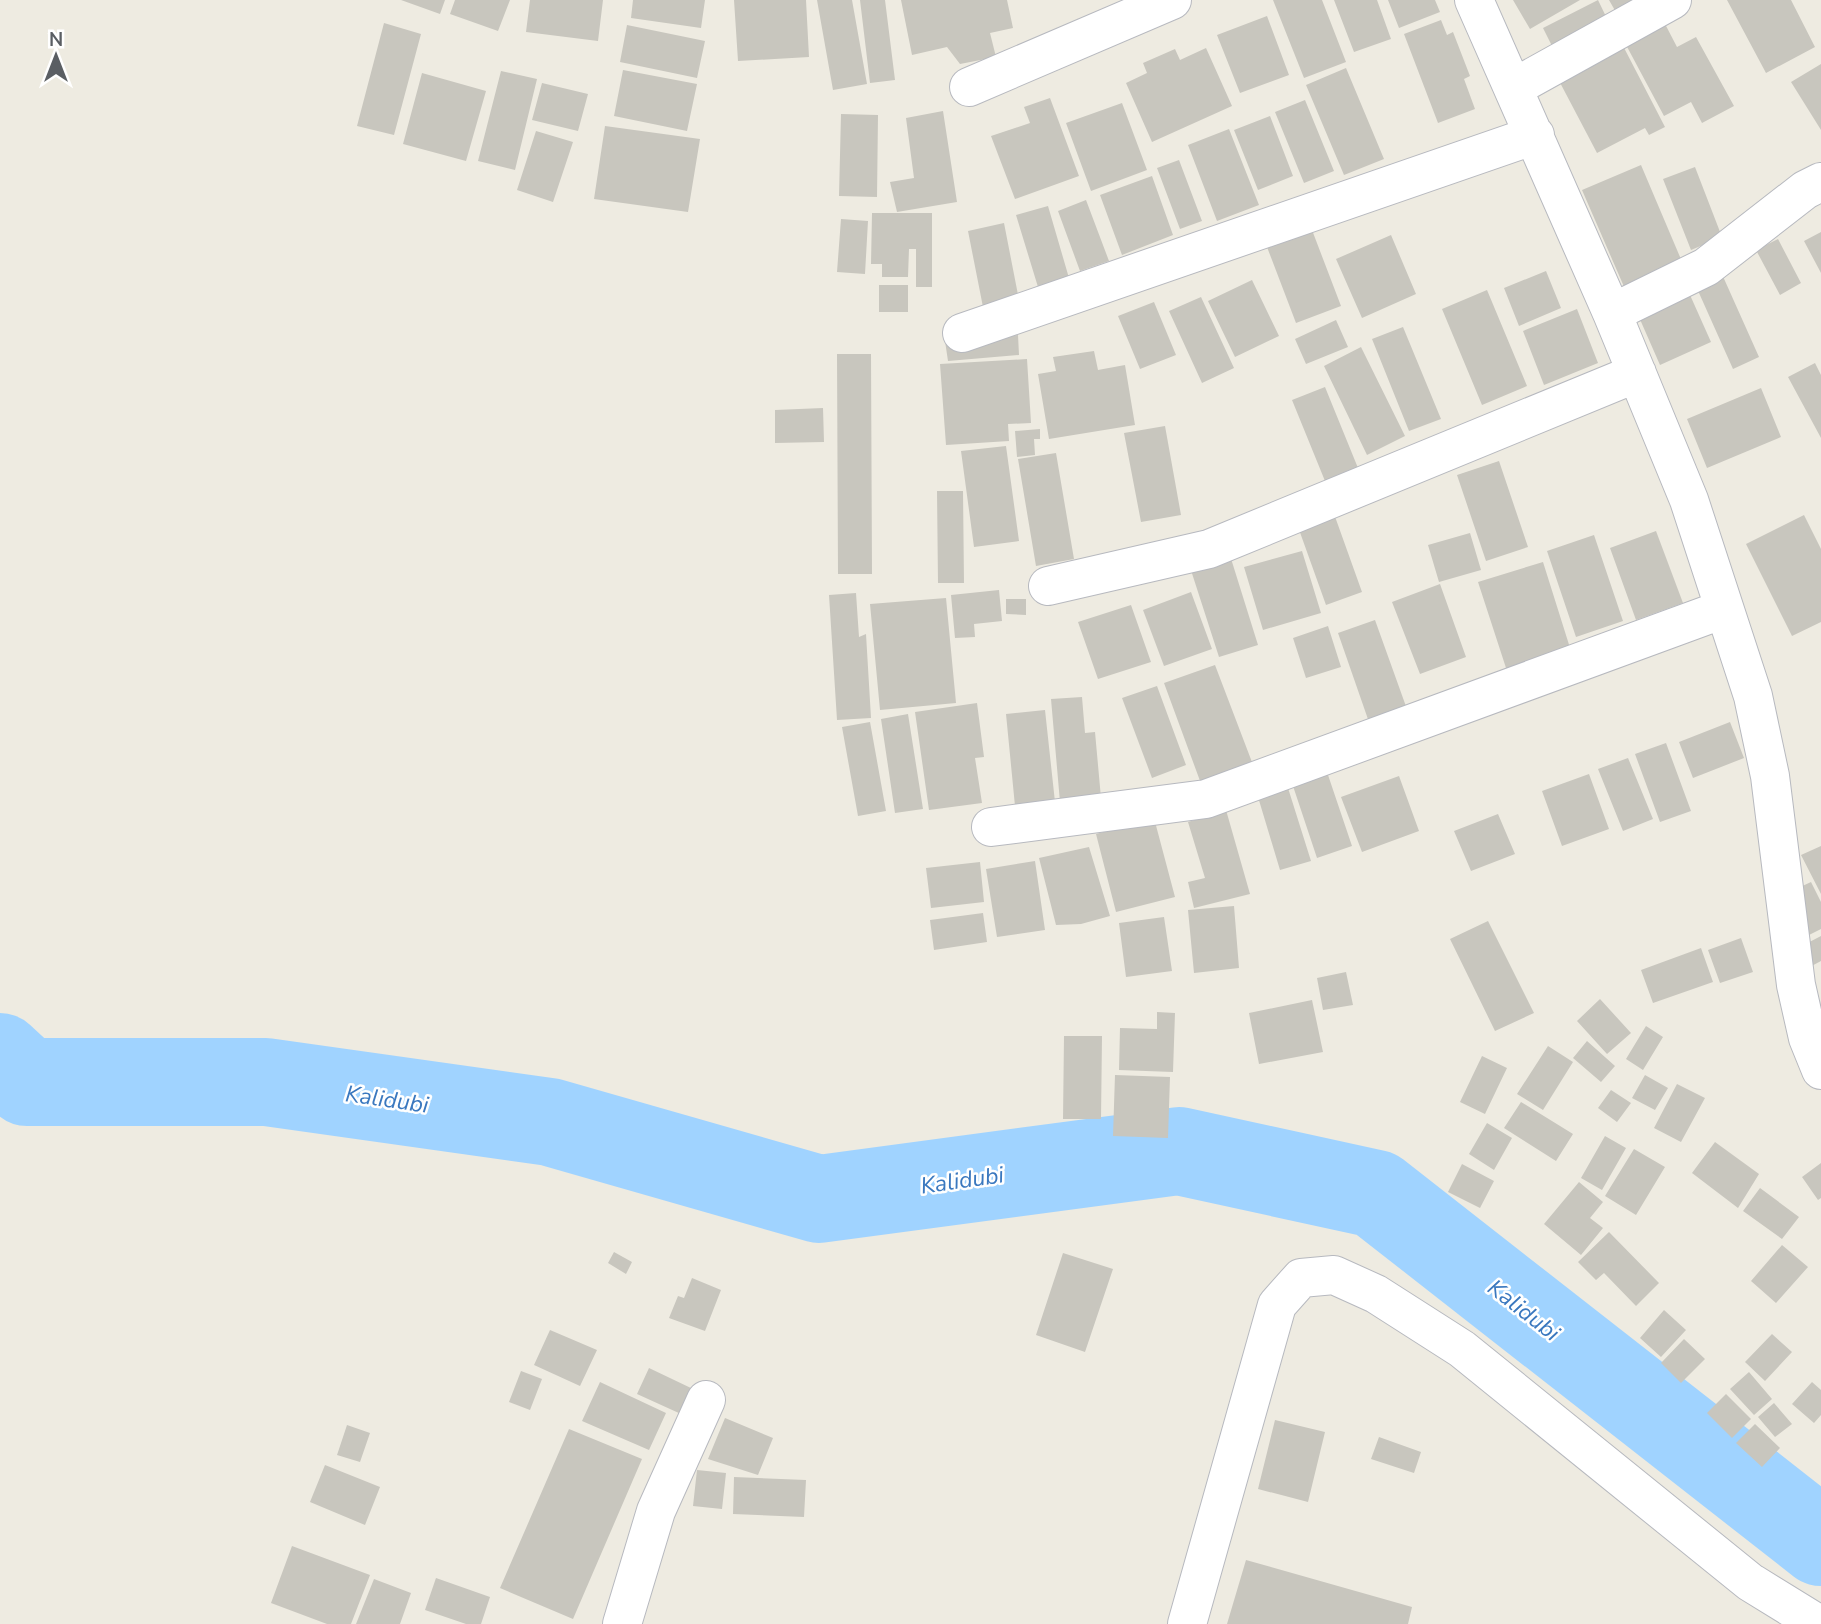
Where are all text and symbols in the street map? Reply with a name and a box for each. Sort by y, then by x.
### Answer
north arrow [21,21,91,91]
text: N [49,27,63,53]
water label: Kalidubi [343,1078,431,1121]
water label: Kalidubi [918,1159,1006,1202]
water label: Kalidubi [1481,1272,1567,1349]

